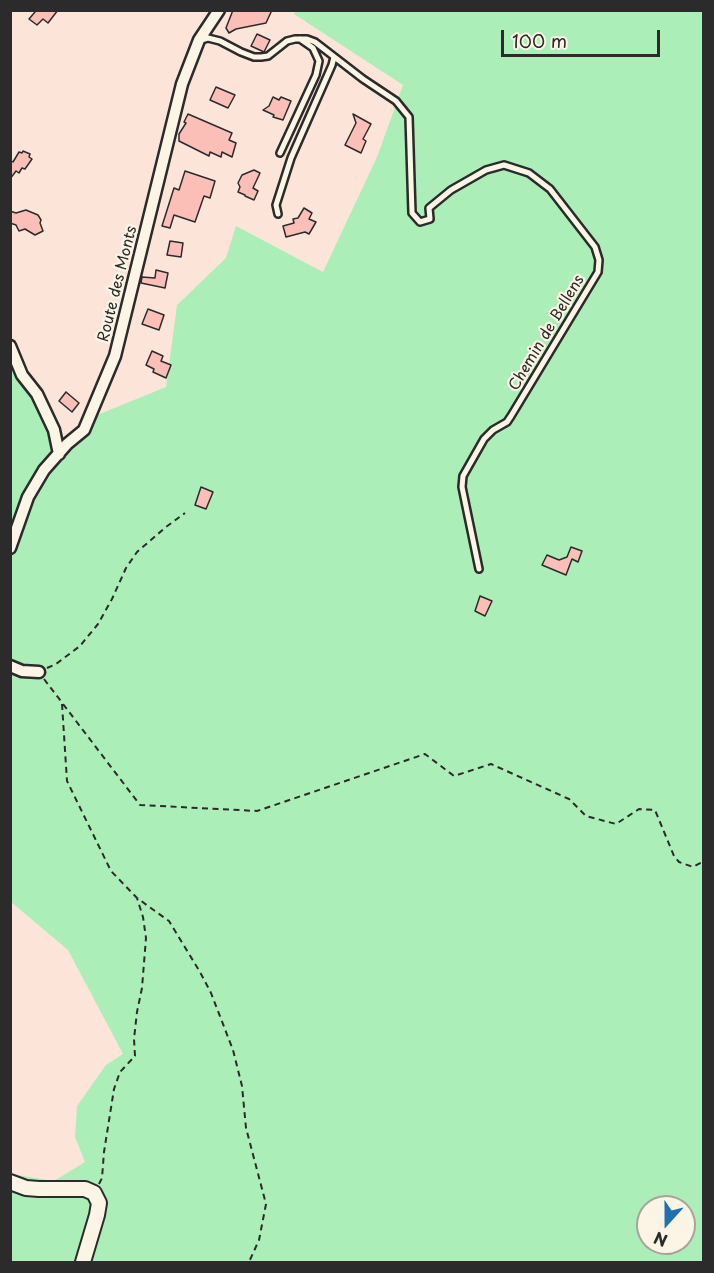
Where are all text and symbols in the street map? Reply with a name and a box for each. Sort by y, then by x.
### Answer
scale bar [504,18,663,56]
text: 100 m [512,27,567,54]
street label: Route des Monts [95,224,141,344]
street label: Chemin de Bellens [505,272,589,394]
north arrow [636,1195,696,1255]
text: N [650,1226,670,1253]

